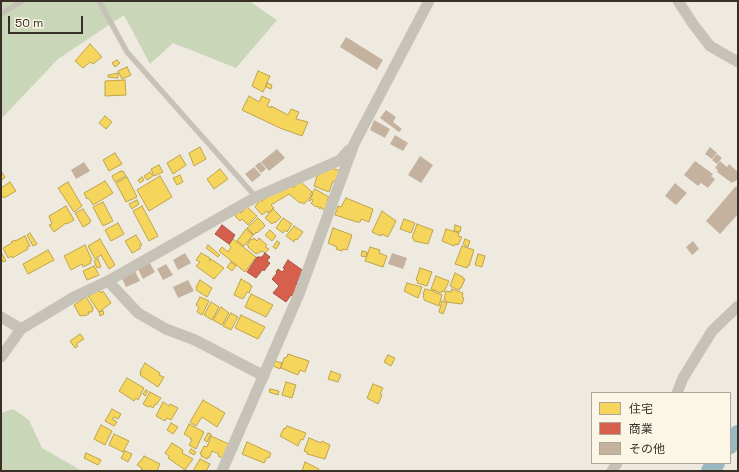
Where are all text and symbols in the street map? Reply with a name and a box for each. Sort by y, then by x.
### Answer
scale bar [10,8,85,34]
text: 50 m [15,15,43,31]
legend [591,392,731,464]
text: 住宅 [629,401,653,417]
text: 商業 [629,421,653,437]
text: その他 [629,441,665,457]

